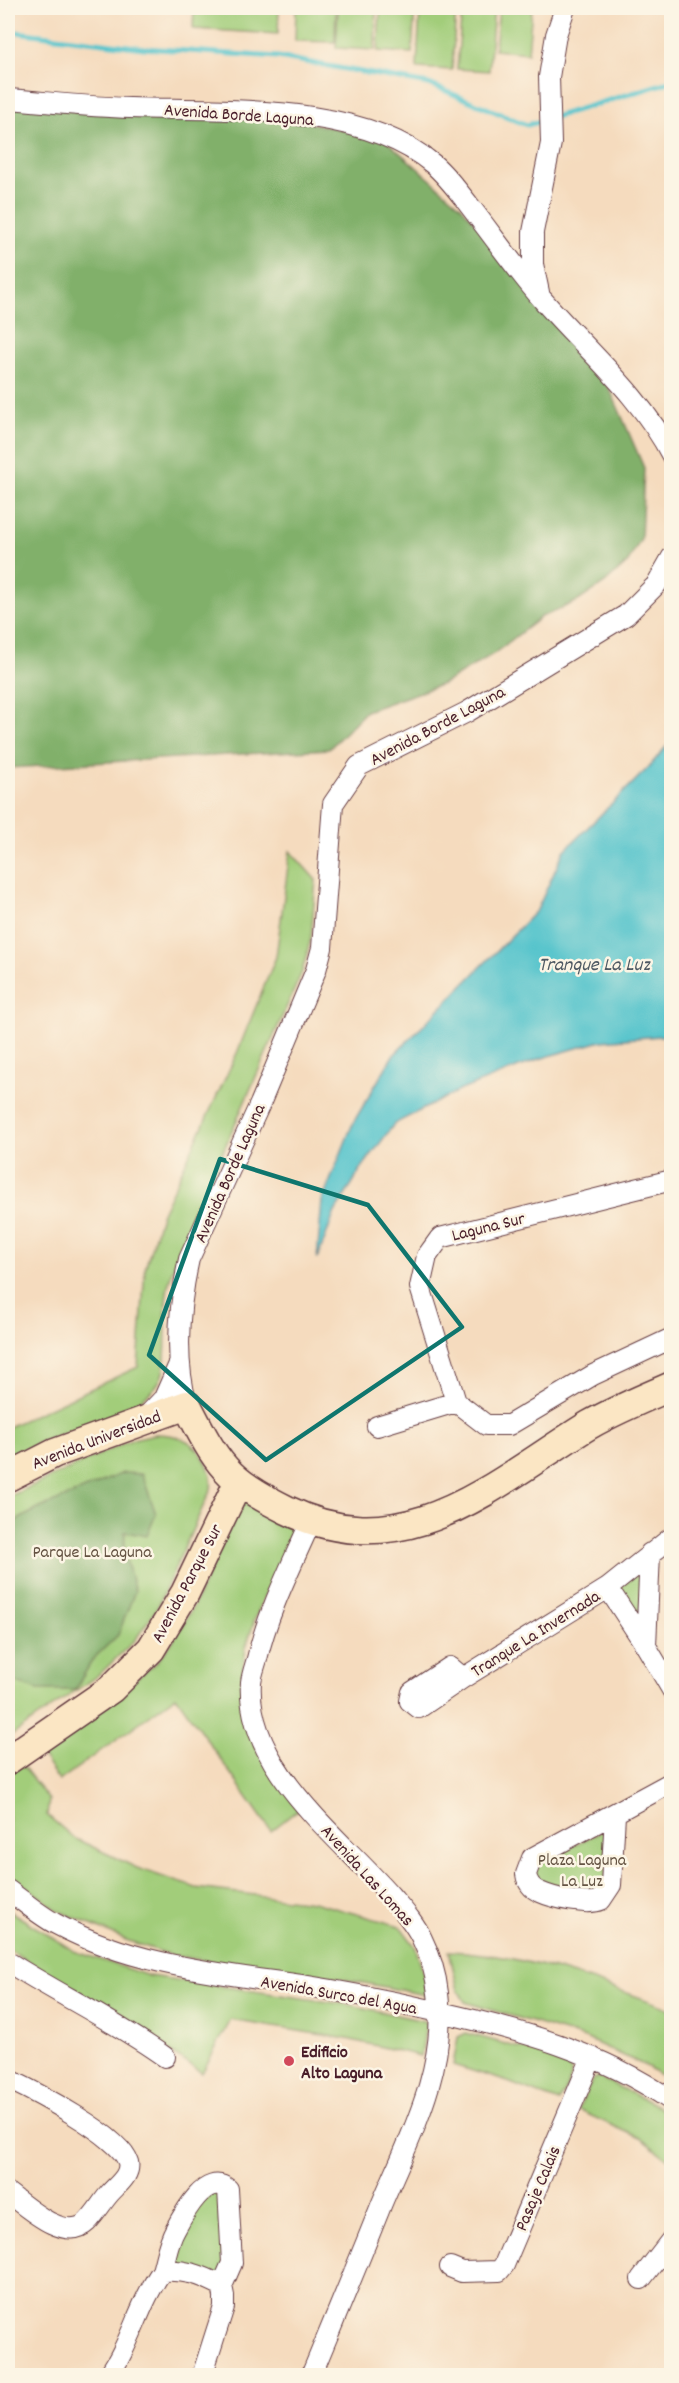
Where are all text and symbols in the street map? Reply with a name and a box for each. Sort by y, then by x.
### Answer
street label: Avenida Borde Laguna [163,99,315,134]
street label: Avenida Borde Laguna [366,681,511,773]
water label: Tranque La Luz [538,952,651,980]
street label: Avenida Borde Laguna [189,1100,273,1248]
street label: Laguna Sur [449,1207,528,1250]
street label: Avenida Universidad [29,1405,165,1477]
street label: Avenida Parque Sur [146,1520,230,1648]
park label: Parque La Laguna [32,1541,152,1566]
street label: Tranque La Invernada [467,1585,606,1685]
street label: Avenida Las Lomas [314,1820,419,1933]
park label: Plaza Laguna La Luz [538,1849,627,1895]
street label: Avenida Surco del Agua [258,1970,419,2023]
place label: Edificio Alto Laguna [301,2041,383,2087]
marker: Edificio Alto Laguna [282,2054,296,2068]
street label: Pasaje Calais [510,2143,568,2235]

